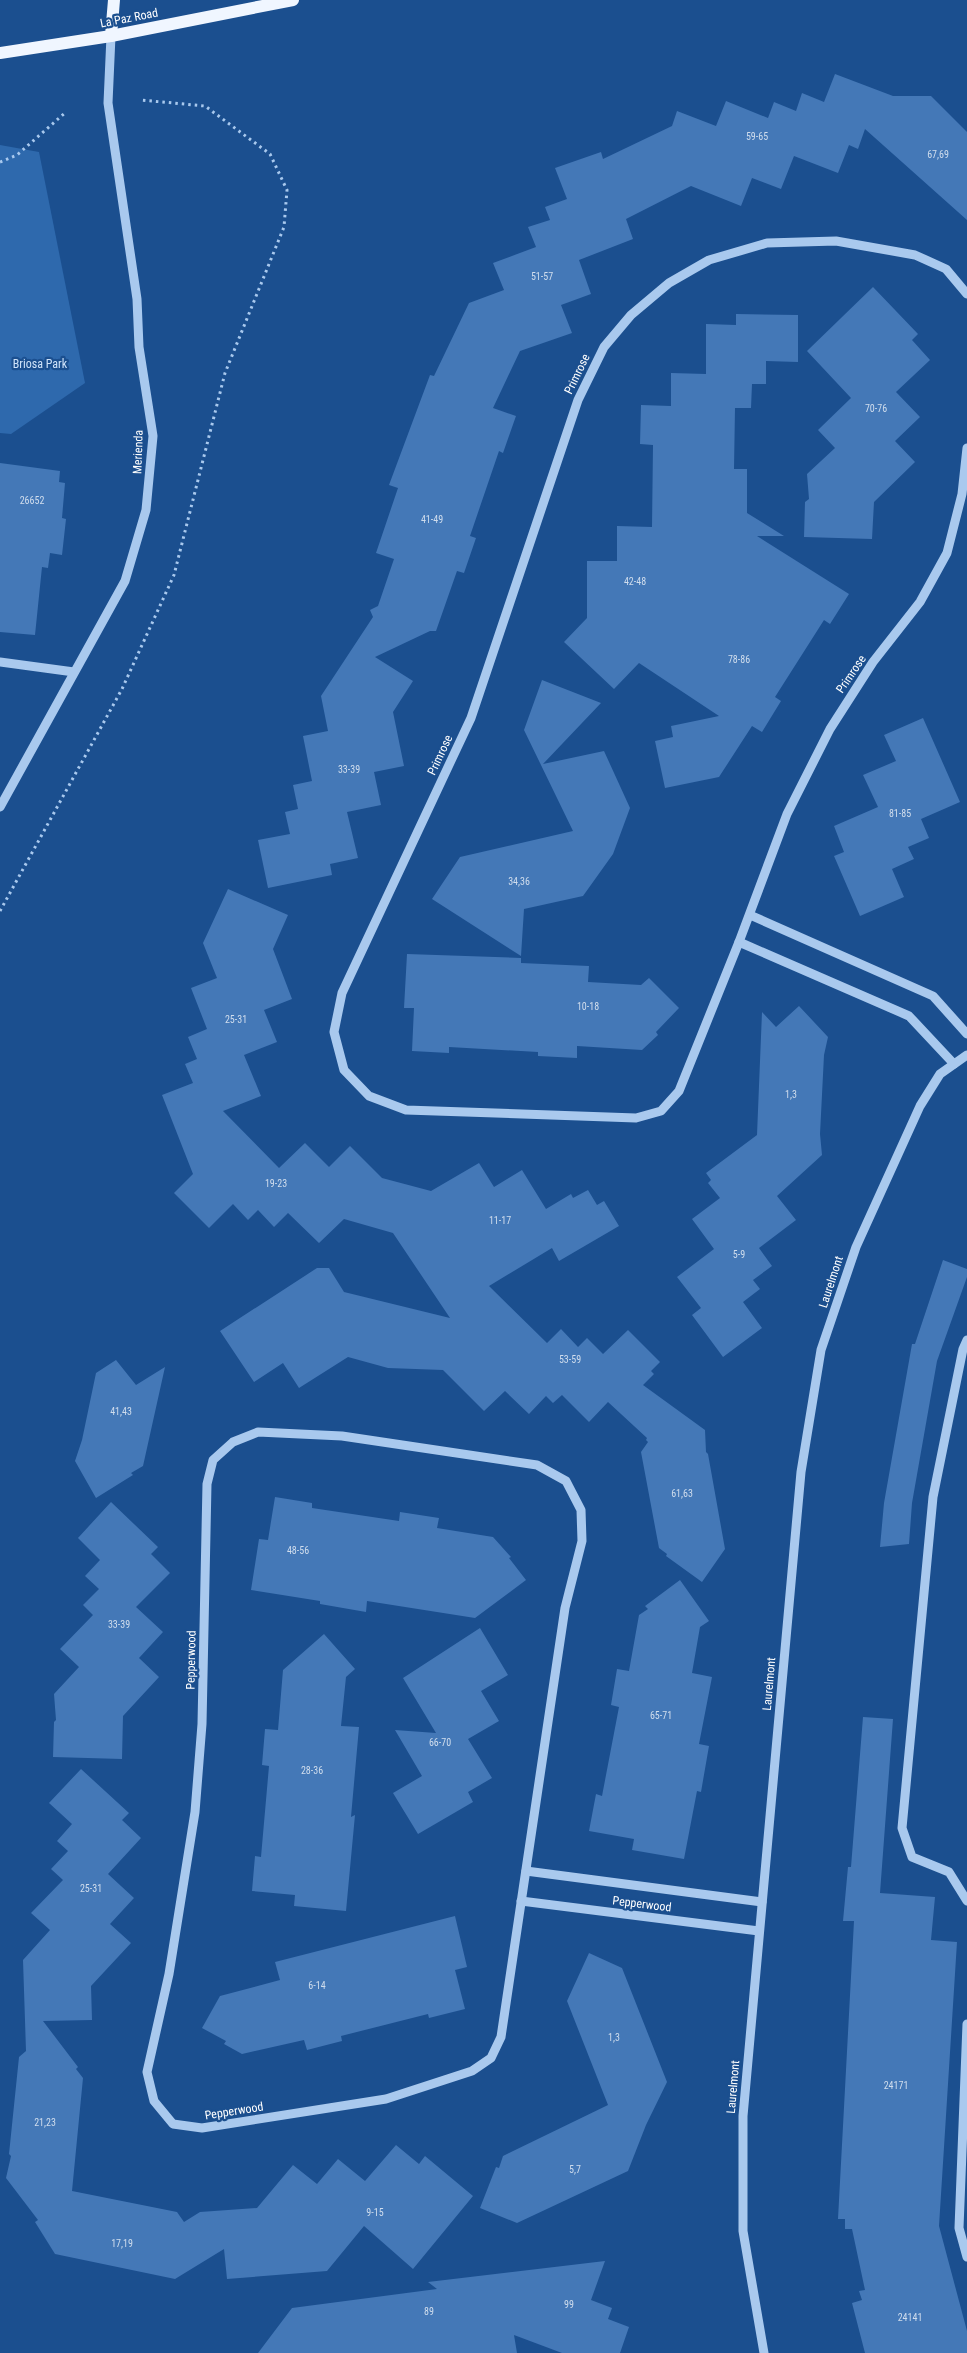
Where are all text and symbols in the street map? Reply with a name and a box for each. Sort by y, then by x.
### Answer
street label: La Paz Road [99,6,159,30]
house number: 59-65 [746,131,768,142]
house number: 67,69 [927,149,949,160]
house number: 51-57 [531,271,553,282]
street label: Primrose [561,351,593,396]
park label: Briosa Park [13,357,68,371]
house number: 70-76 [865,403,887,414]
street label: Merienda [130,429,146,474]
house number: 26652 [20,495,44,506]
house number: 41-49 [421,514,443,525]
house number: 42-48 [624,576,646,587]
street label: Primrose [833,652,869,696]
house number: 78-86 [728,654,750,665]
street label: Primrose [425,732,456,777]
house number: 33-39 [338,764,360,775]
house number: 81-85 [889,808,911,819]
house number: 34,36 [508,876,530,887]
house number: 10-18 [577,1001,599,1012]
house number: 25-31 [225,1014,247,1025]
house number: 1,3 [785,1089,797,1100]
house number: 19-23 [265,1178,287,1189]
house number: 11-17 [489,1215,511,1226]
house number: 5-9 [733,1249,745,1260]
street label: Laurelmont [816,1254,846,1310]
house number: 53-59 [559,1354,581,1365]
house number: 41,43 [110,1406,132,1417]
house number: 61,63 [671,1488,693,1499]
house number: 48-56 [287,1545,309,1556]
house number: 33-39 [108,1619,130,1630]
street label: Pepperwood [183,1630,199,1690]
street label: Laurelmont [760,1656,778,1711]
house number: 65-71 [650,1710,672,1721]
house number: 66-70 [429,1737,451,1748]
house number: 28-36 [301,1765,323,1776]
house number: 25-31 [80,1883,102,1894]
street label: Pepperwood [612,1893,672,1915]
house number: 6-14 [308,1980,326,1991]
house number: 1,3 [608,2032,620,2043]
street label: Laurelmont [724,2059,742,2114]
house number: 24171 [884,2080,908,2091]
street label: Pepperwood [204,2099,264,2123]
house number: 21,23 [34,2117,56,2128]
house number: 5,7 [569,2164,581,2175]
house number: 9-15 [366,2207,384,2218]
house number: 17,19 [111,2238,133,2249]
house number: 99 [564,2299,574,2310]
house number: 89 [424,2306,434,2317]
house number: 24141 [898,2312,922,2323]

